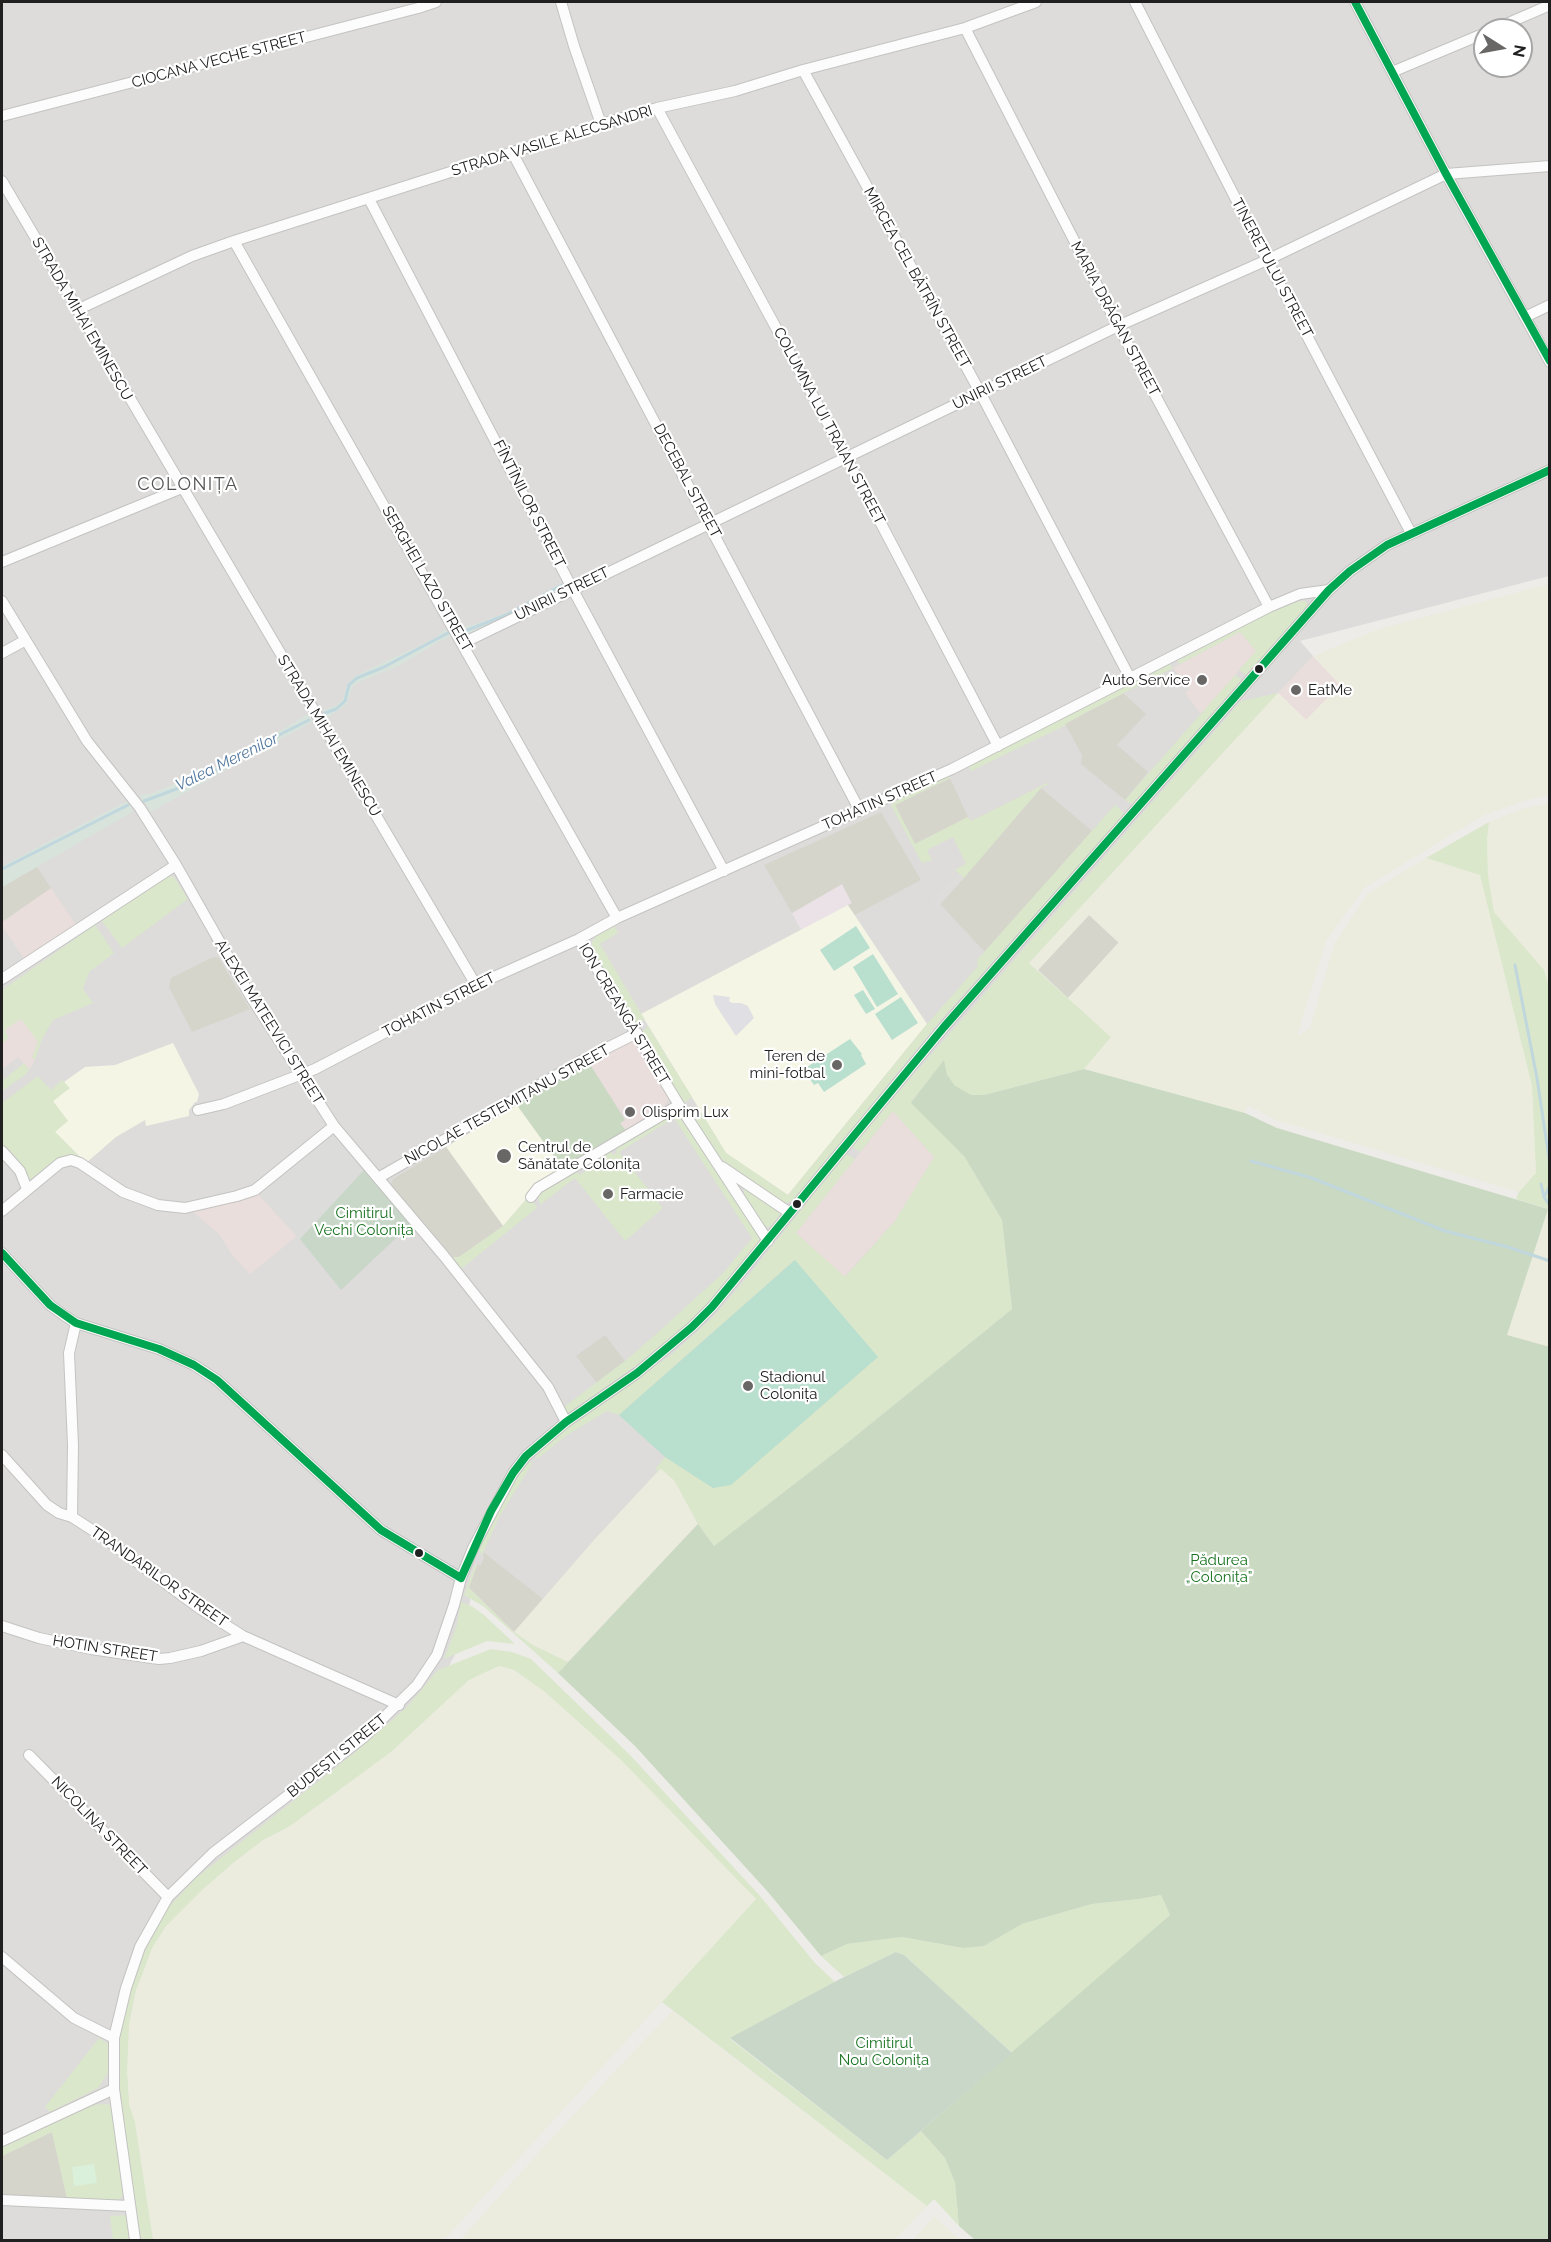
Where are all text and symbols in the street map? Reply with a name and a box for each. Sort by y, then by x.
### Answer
north arrow [1473,18,1533,78]
street label: CIOCANA VECHE STREET [130,28,308,92]
text: N [1509,43,1530,59]
street label: STRADA VASILE ALECSANDRI [449,102,655,180]
street label: MIRCEA CEL BĂTRÎN STREET [860,184,974,372]
street label: TINERETULUI STREET [1228,195,1316,341]
street label: STRADA MIHAI EMINESCU [28,234,136,404]
street label: MARIA DRĂGAN STREET [1067,239,1163,399]
street label: COLUMNA LUI TRAIAN STREET [769,324,889,528]
street label: UNIRII STREET [950,352,1050,414]
street label: DECEBAL STREET [649,421,725,541]
street label: FÎNTÎNILOR STREET [489,437,569,571]
district label: COLONIȚA [137,474,239,496]
street label: SERGHEI LAZO STREET [378,503,476,655]
street label: UNIRII STREET [512,563,612,625]
street label: STRADA MIHAI EMINESCU [274,652,384,820]
unlabelled marker [1253,663,1265,675]
place label: Auto Service [1102,671,1190,689]
marker: Auto Service [1195,673,1209,687]
place label: EatMe [1308,681,1352,699]
marker: EatMe [1289,683,1303,697]
water label: Valea Merenilor [172,729,282,795]
street label: TOHATIN STREET [820,768,940,834]
street label: ALEXEI MATEEVICI STREET [211,936,327,1108]
street label: ION CREANGĂ STREET [575,940,673,1088]
street label: TOHATIN STREET [380,969,498,1041]
street label: NICOLAE TESTEMIȚANU STREET [401,1041,613,1169]
place label: Teren de mini-fotbal [750,1047,825,1082]
marker: Teren de mini-fotbal [830,1058,844,1072]
place label: Olisprim Lux [642,1103,728,1121]
marker: Olisprim Lux [623,1105,637,1119]
place label: Centrul de Sănătate Colonița [518,1138,640,1173]
marker: Centrul de Sănătate Colonița [495,1147,513,1165]
place label: Farmacie [620,1185,684,1203]
marker: Farmacie [601,1187,615,1201]
unlabelled marker [791,1198,803,1210]
park label: Cimitirul Vechi Colonița [314,1204,414,1239]
place label: Stadionul Colonița [760,1368,825,1403]
marker: Stadionul Colonița [741,1379,755,1393]
street label: TRANDARILOR STREET [87,1523,231,1631]
unlabelled marker [413,1547,425,1559]
park label: Pădurea „Colonița” [1186,1551,1252,1586]
street label: HOTIN STREET [51,1632,159,1666]
street label: BUDEȘTI STREET [284,1711,390,1801]
street label: NICOLINA STREET [47,1773,151,1879]
park label: Cimitirul Nou Colonița [839,2034,929,2069]

